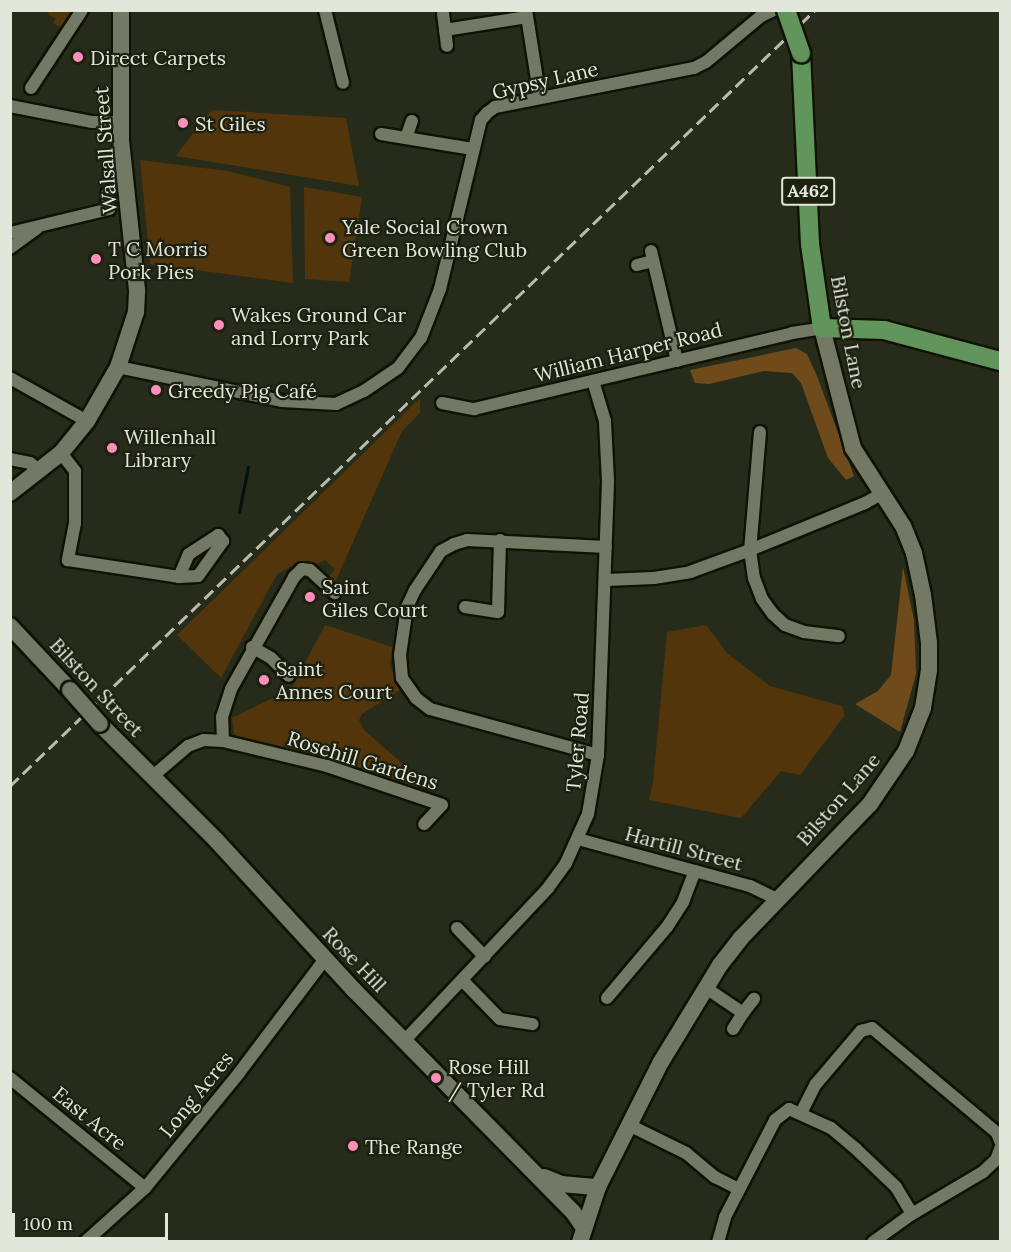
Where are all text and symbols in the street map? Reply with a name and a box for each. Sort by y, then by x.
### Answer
place label: Direct Carpets [90,45,226,69]
marker: Direct Carpets [71,50,85,64]
street label: Gypsy Lane [490,56,600,104]
street label: Walsall Street [89,86,121,214]
place label: St Giles [195,111,266,135]
marker: St Giles [176,116,190,130]
road number: A462 [781,176,835,206]
place label: Yale Social Crown Green Bowling Club [342,214,527,261]
marker: Yale Social Crown Green Bowling Club [323,231,337,245]
place label: T C Morris Pork Pies [108,236,207,283]
marker: T C Morris Pork Pies [89,252,103,266]
street label: Bilston Lane [826,273,872,391]
place label: Wakes Ground Car and Lorry Park [231,302,406,349]
street label: William Harper Road [532,317,724,387]
marker: Wakes Ground Car and Lorry Park [212,318,226,332]
place label: Greedy Pig Café [168,378,317,402]
marker: Greedy Pig Café [149,383,163,397]
place label: Willenhall Library [124,424,216,471]
marker: Willenhall Library [105,441,119,455]
place label: Saint Giles Court [322,574,428,621]
marker: Saint Giles Court [303,590,317,604]
street label: Bilston Street [45,633,149,741]
place label: Saint Annes Court [276,656,392,703]
marker: Saint Annes Court [257,673,271,687]
street label: Tyler Road [561,691,593,793]
street label: Rosehill Gardens [285,726,441,794]
street label: Bilston Lane [791,748,885,850]
street label: Hartill Street [623,821,745,875]
street label: Rose Hill [318,921,392,997]
street label: Long Acres [154,1046,238,1142]
place label: Rose Hill / Tyler Rd [448,1054,545,1101]
marker: Rose Hill / Tyler Rd [429,1071,443,1085]
street label: East Acre [48,1081,132,1155]
place label: The Range [365,1134,463,1158]
marker: The Range [346,1139,360,1153]
scale bar [15,1201,171,1239]
text: 100 m [23,1212,73,1235]

